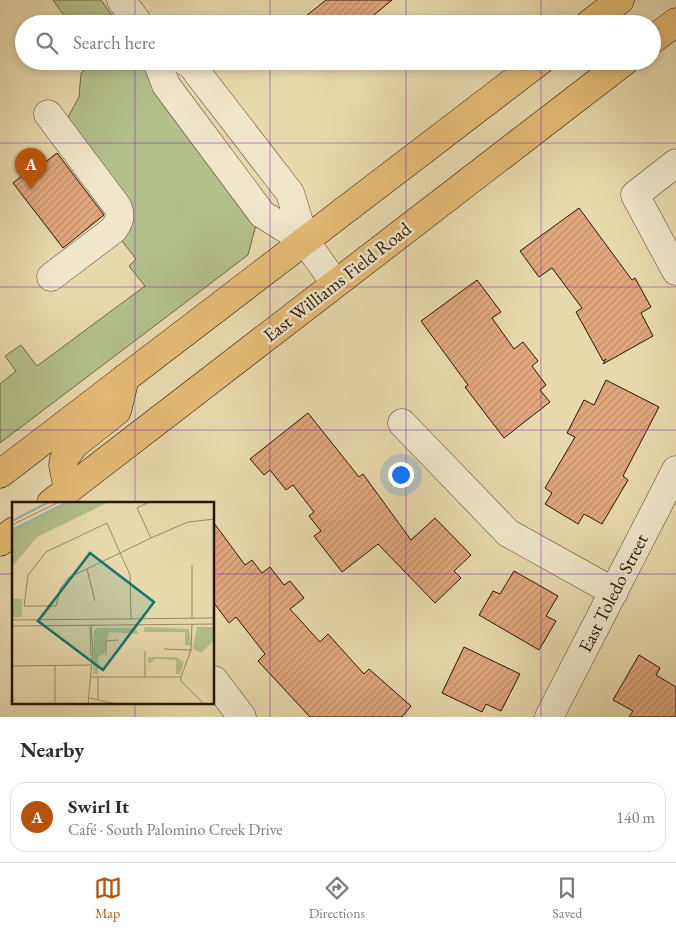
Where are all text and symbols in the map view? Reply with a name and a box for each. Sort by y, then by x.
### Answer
search box [15,15,661,70]
icon: search [33,29,61,57]
text: Search here [73,30,155,55]
pin: A [15,148,47,189]
street label: East Williams Field Road [258,216,416,348]
your location [388,462,414,488]
inset map [12,502,215,704]
street label: East Toledo Street [572,529,654,657]
text: Nearby [20,736,84,763]
text: Swirl It [68,794,129,819]
text: A [31,807,43,828]
text: 140 m [616,807,655,828]
text: Café · South Palomino Creek Drive [68,819,283,840]
tab: Map [94,874,122,922]
tab: Directions [309,874,365,922]
tab: Saved [552,874,582,922]

